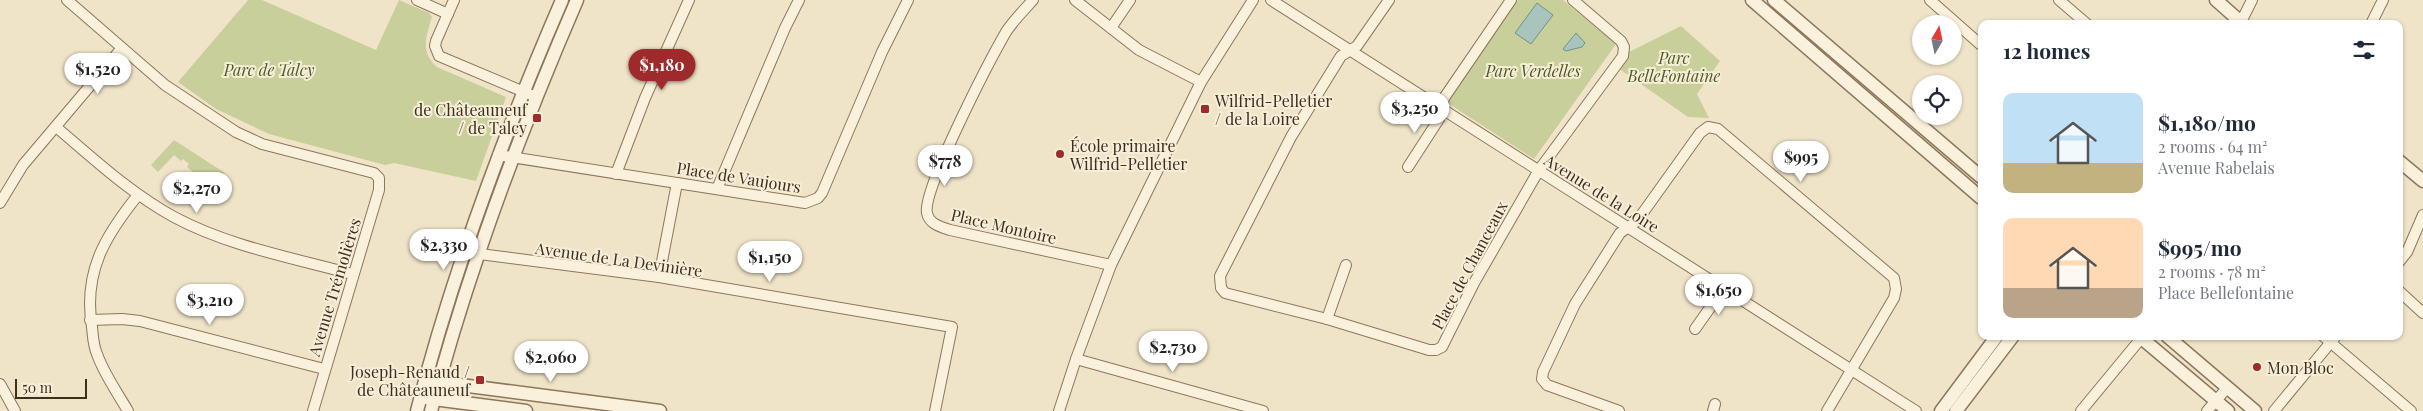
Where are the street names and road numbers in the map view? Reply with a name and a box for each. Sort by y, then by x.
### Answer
street label: Avenue de la Loire [1540,149,1663,237]
street label: Place de Vaujours [675,157,803,197]
street label: Place de Chanceaux [1426,197,1512,333]
street label: Place Montoire [949,204,1059,248]
street label: Avenue Trémolières [303,215,365,360]
street label: Avenue de La Devinière [533,237,704,281]

